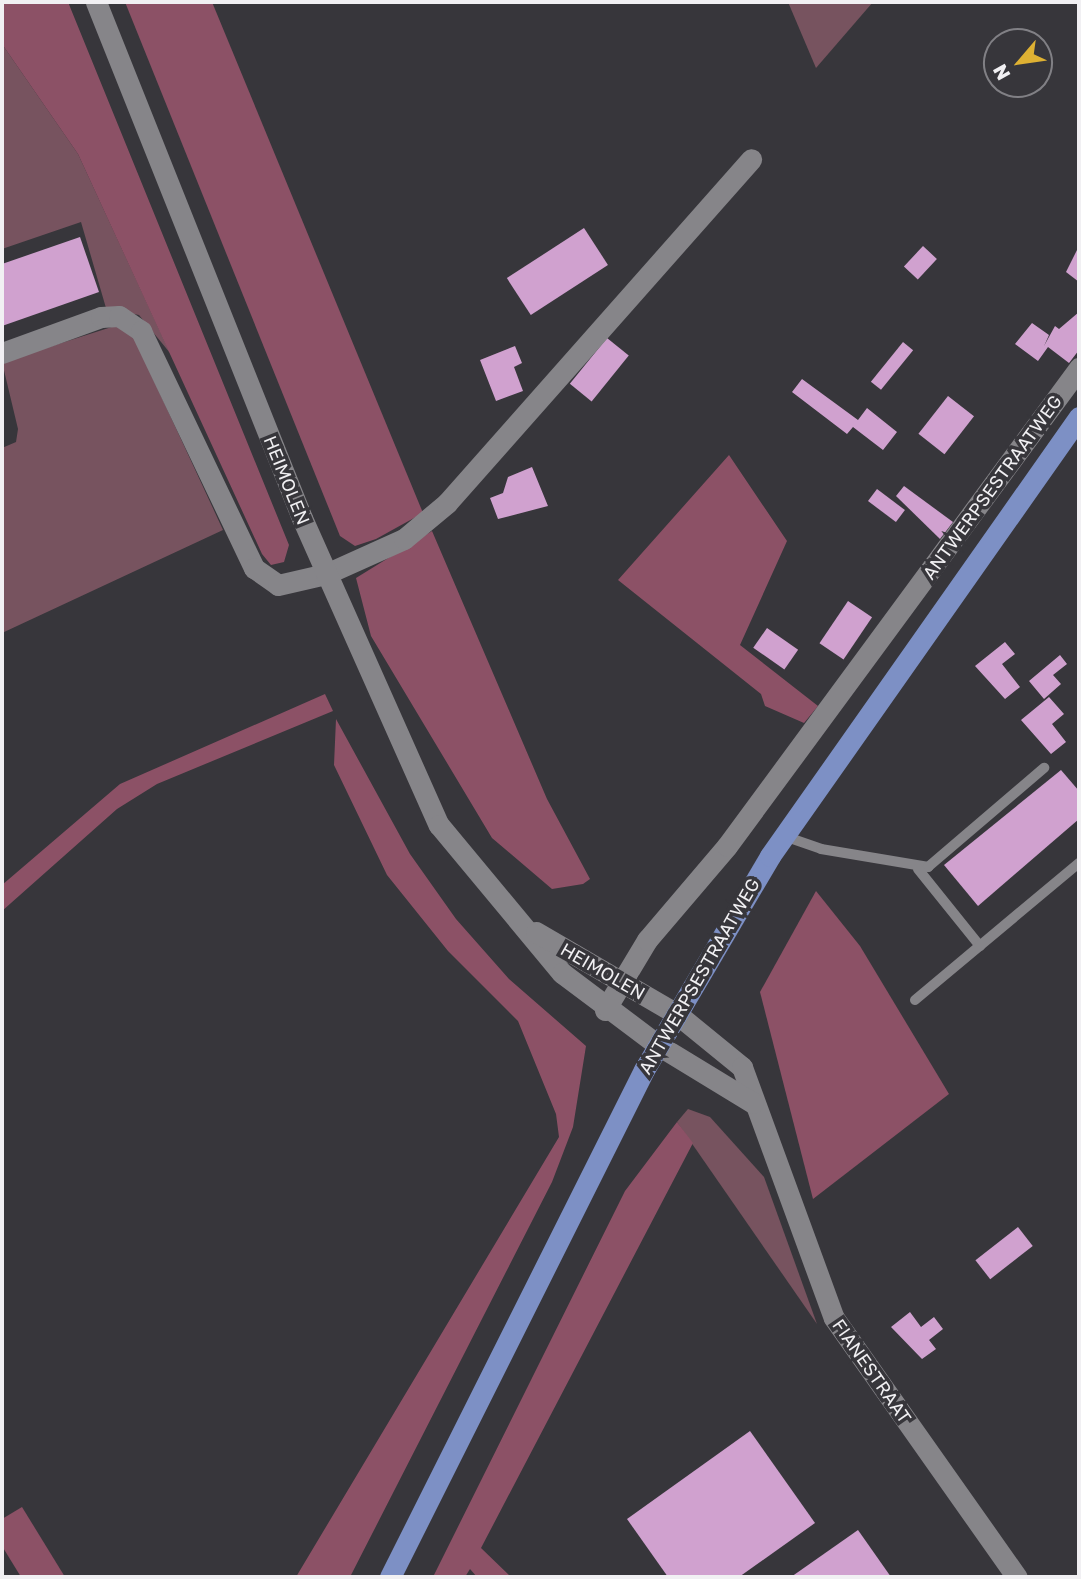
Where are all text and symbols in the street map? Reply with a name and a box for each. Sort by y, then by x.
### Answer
north arrow [983,28,1053,98]
text: N [987,61,1015,84]
street label: ANTWERPSESTRAATWEG [918,391,1066,583]
street label: HEIMOLEN [259,432,315,528]
street label: ANTWERPSESTRAATWEG [634,874,764,1078]
street label: HEIMOLEN [557,938,649,1004]
street label: FIANESTRAAT [828,1315,916,1427]

